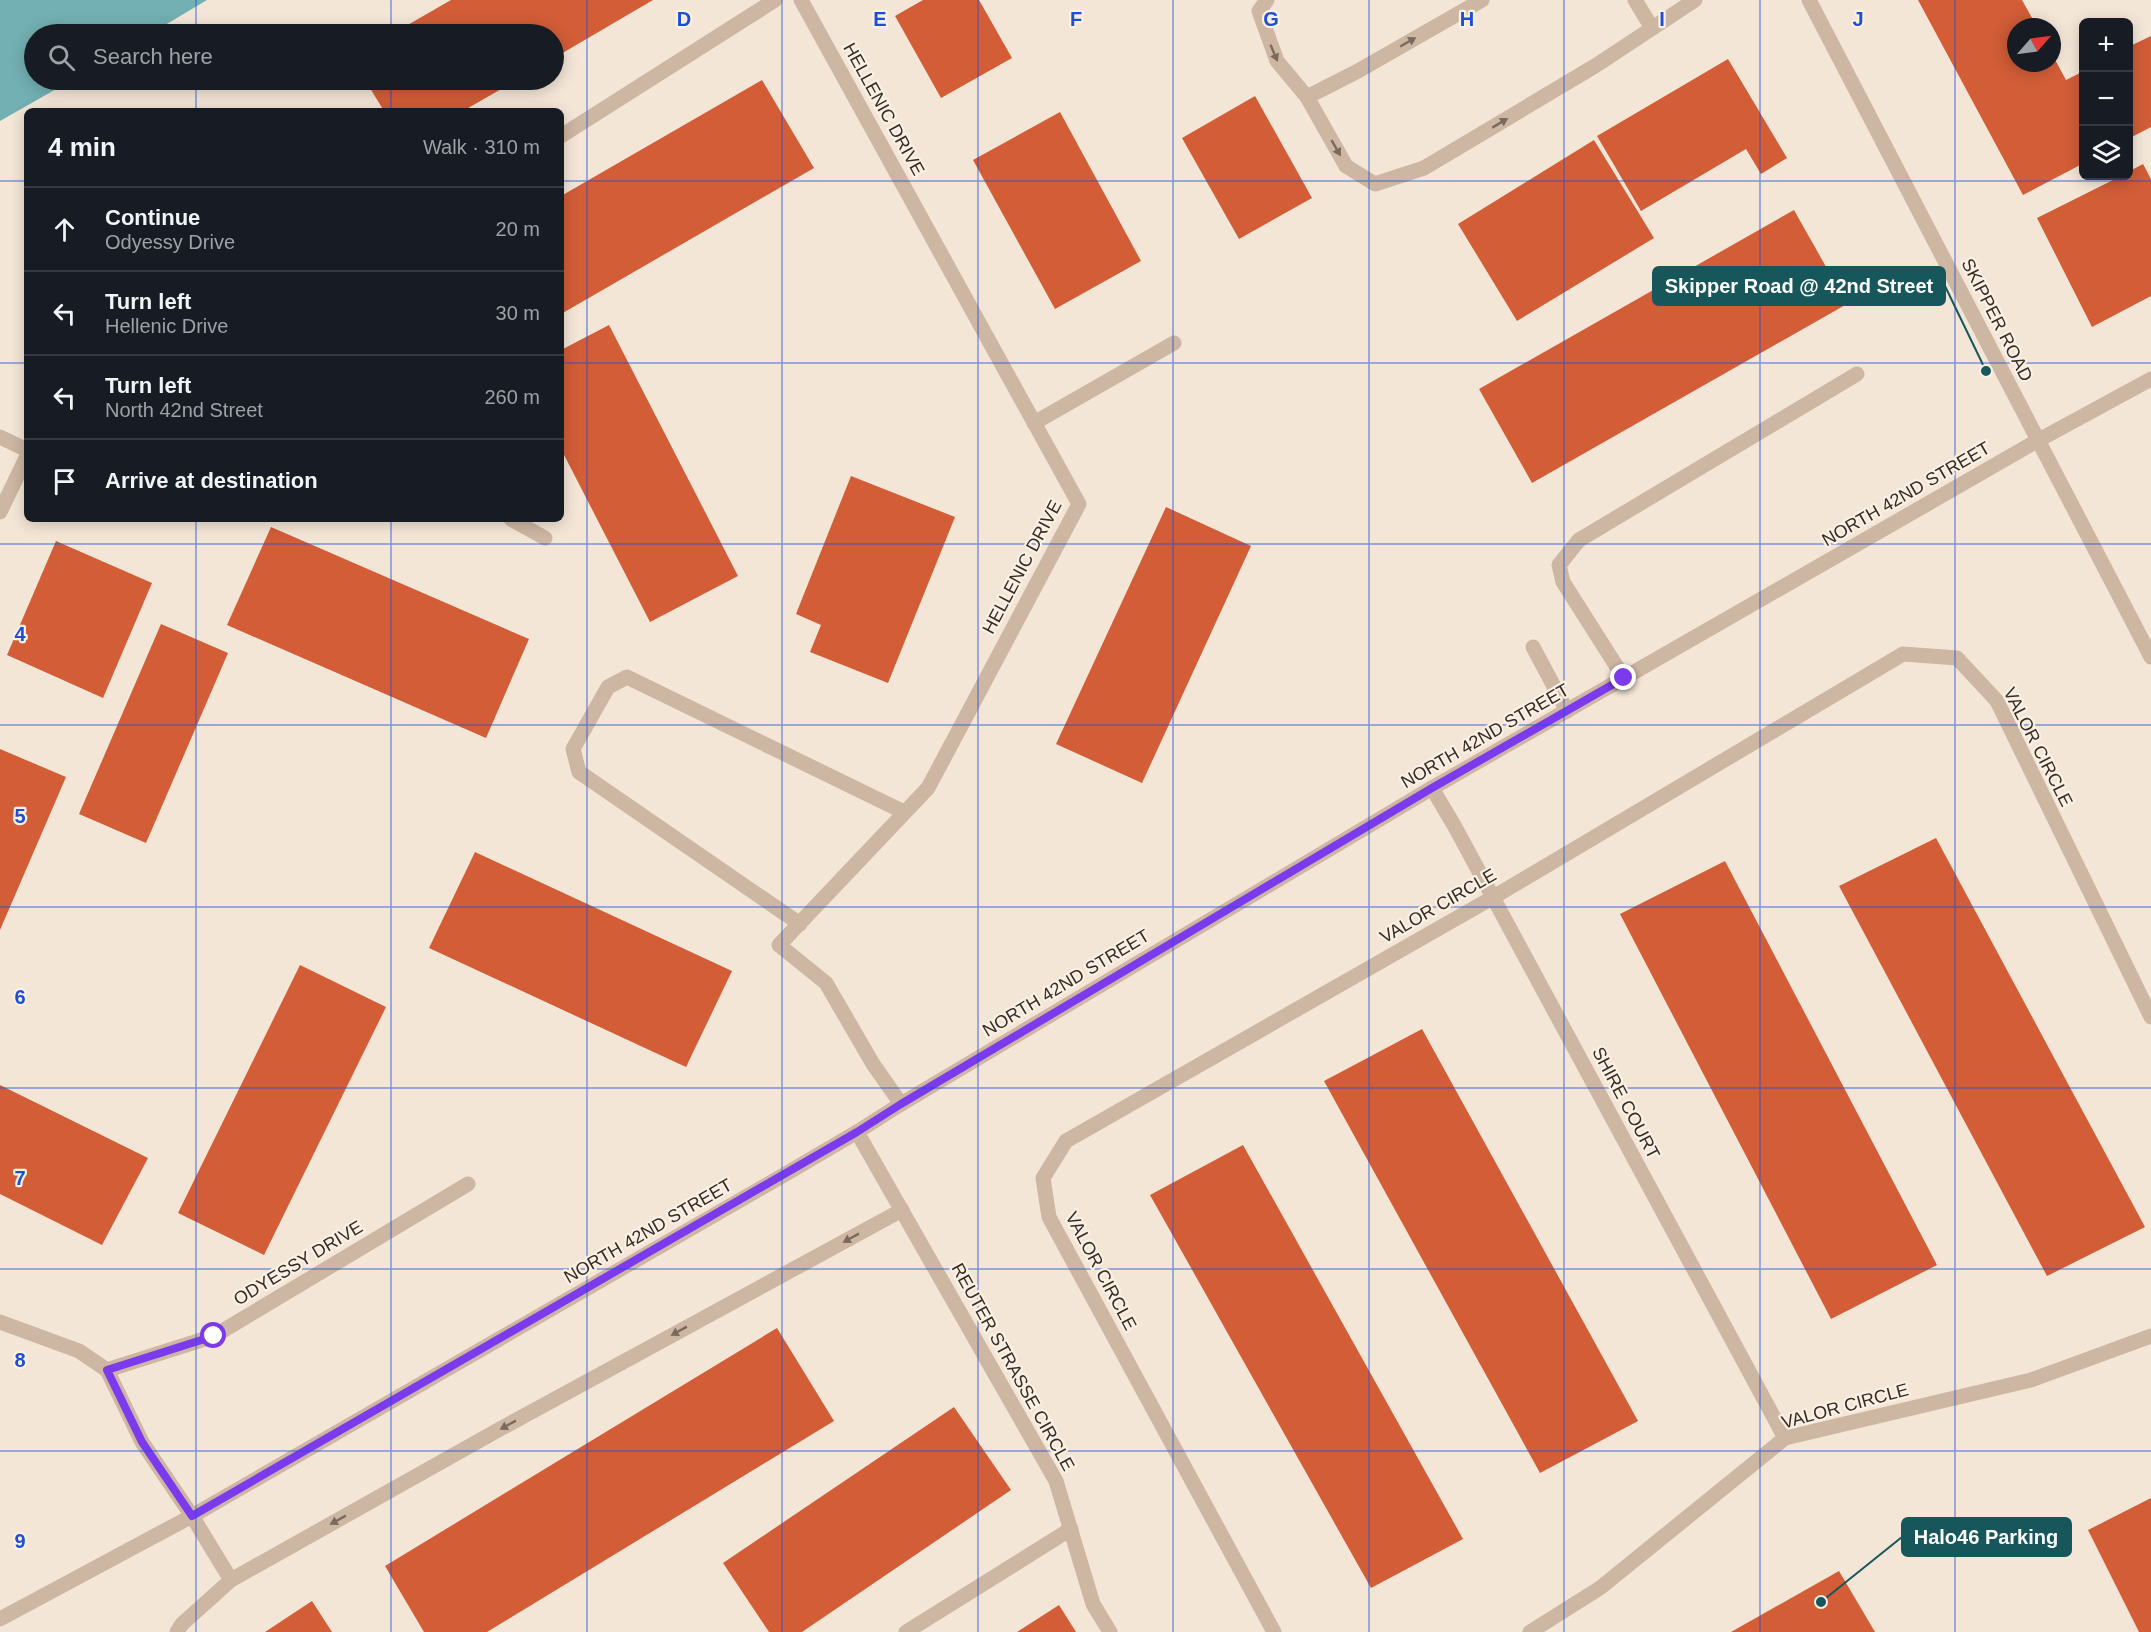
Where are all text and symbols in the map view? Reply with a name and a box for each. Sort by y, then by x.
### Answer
text: D [677,8,691,30]
text: E [873,8,887,30]
text: F [1070,8,1082,30]
text: G [1263,8,1279,30]
text: H [1460,8,1474,30]
text: I [1659,8,1665,30]
text: J [1852,8,1864,30]
north arrow [2007,18,2061,72]
map controls [2079,18,2133,180]
button: + [2079,18,2133,72]
search box [24,24,564,90]
one-way arrow [1400,37,1417,47]
street label: HELLENIC DRIVE [839,39,929,179]
icon: search [45,41,78,74]
text: Search here [93,44,213,69]
one-way arrow [1269,44,1279,62]
button: − [2079,72,2133,126]
one-way arrow [1492,118,1508,129]
button: layers [2079,126,2133,180]
text: 4 min [48,132,116,162]
text: Walk · 310 m [423,136,540,158]
one-way arrow [1331,139,1341,156]
text: Continue [105,205,200,230]
icon: ahead [48,213,81,246]
text: 20 m [496,218,540,240]
text: Odyessy Drive [105,231,235,253]
street label: SKIPPER ROAD [1957,255,2037,385]
callout: Skipper Road @ 42nd Street [1653,267,1945,305]
text: Skipper Road @ 42nd Street [1665,275,1934,297]
text: Turn left [105,289,191,314]
icon: left [48,297,81,330]
text: 30 m [496,302,540,324]
text: Hellenic Drive [105,315,228,337]
text: Turn left [105,373,191,398]
icon: left [48,381,81,414]
text: 260 m [484,386,540,408]
text: North 42nd Street [105,399,263,421]
street label: NORTH 42ND STREET [1818,438,1994,550]
icon: arrive [48,465,81,498]
text: Arrive at destination [105,468,318,493]
street label: HELLENIC DRIVE [978,497,1066,637]
text: 4 [14,623,26,645]
route end [1610,664,1636,690]
street label: NORTH 42ND STREET [1397,680,1573,792]
street label: VALOR CIRCLE [1999,684,2077,810]
text: 5 [14,805,26,827]
street label: VALOR CIRCLE [1376,865,1500,947]
street label: NORTH 42ND STREET [979,925,1153,1041]
text: 6 [14,986,26,1008]
street label: SHIRE COURT [1588,1044,1664,1162]
text: 7 [14,1167,26,1189]
street label: NORTH 42ND STREET [560,1175,736,1287]
street label: VALOR CIRCLE [1061,1209,1141,1333]
street label: ODYESSY DRIVE [230,1217,366,1309]
one-way arrow [842,1233,859,1243]
street label: REUTER STRASSE CIRCLE [948,1260,1078,1474]
route start [200,1322,226,1348]
one-way arrow [671,1326,688,1336]
text: 8 [14,1349,26,1371]
street label: VALOR CIRCLE [1779,1379,1911,1433]
one-way arrow [499,1420,516,1430]
one-way arrow [329,1515,346,1525]
callout: Halo46 Parking [1902,1518,2071,1556]
text: Halo46 Parking [1914,1526,2058,1548]
text: 9 [14,1530,26,1552]

